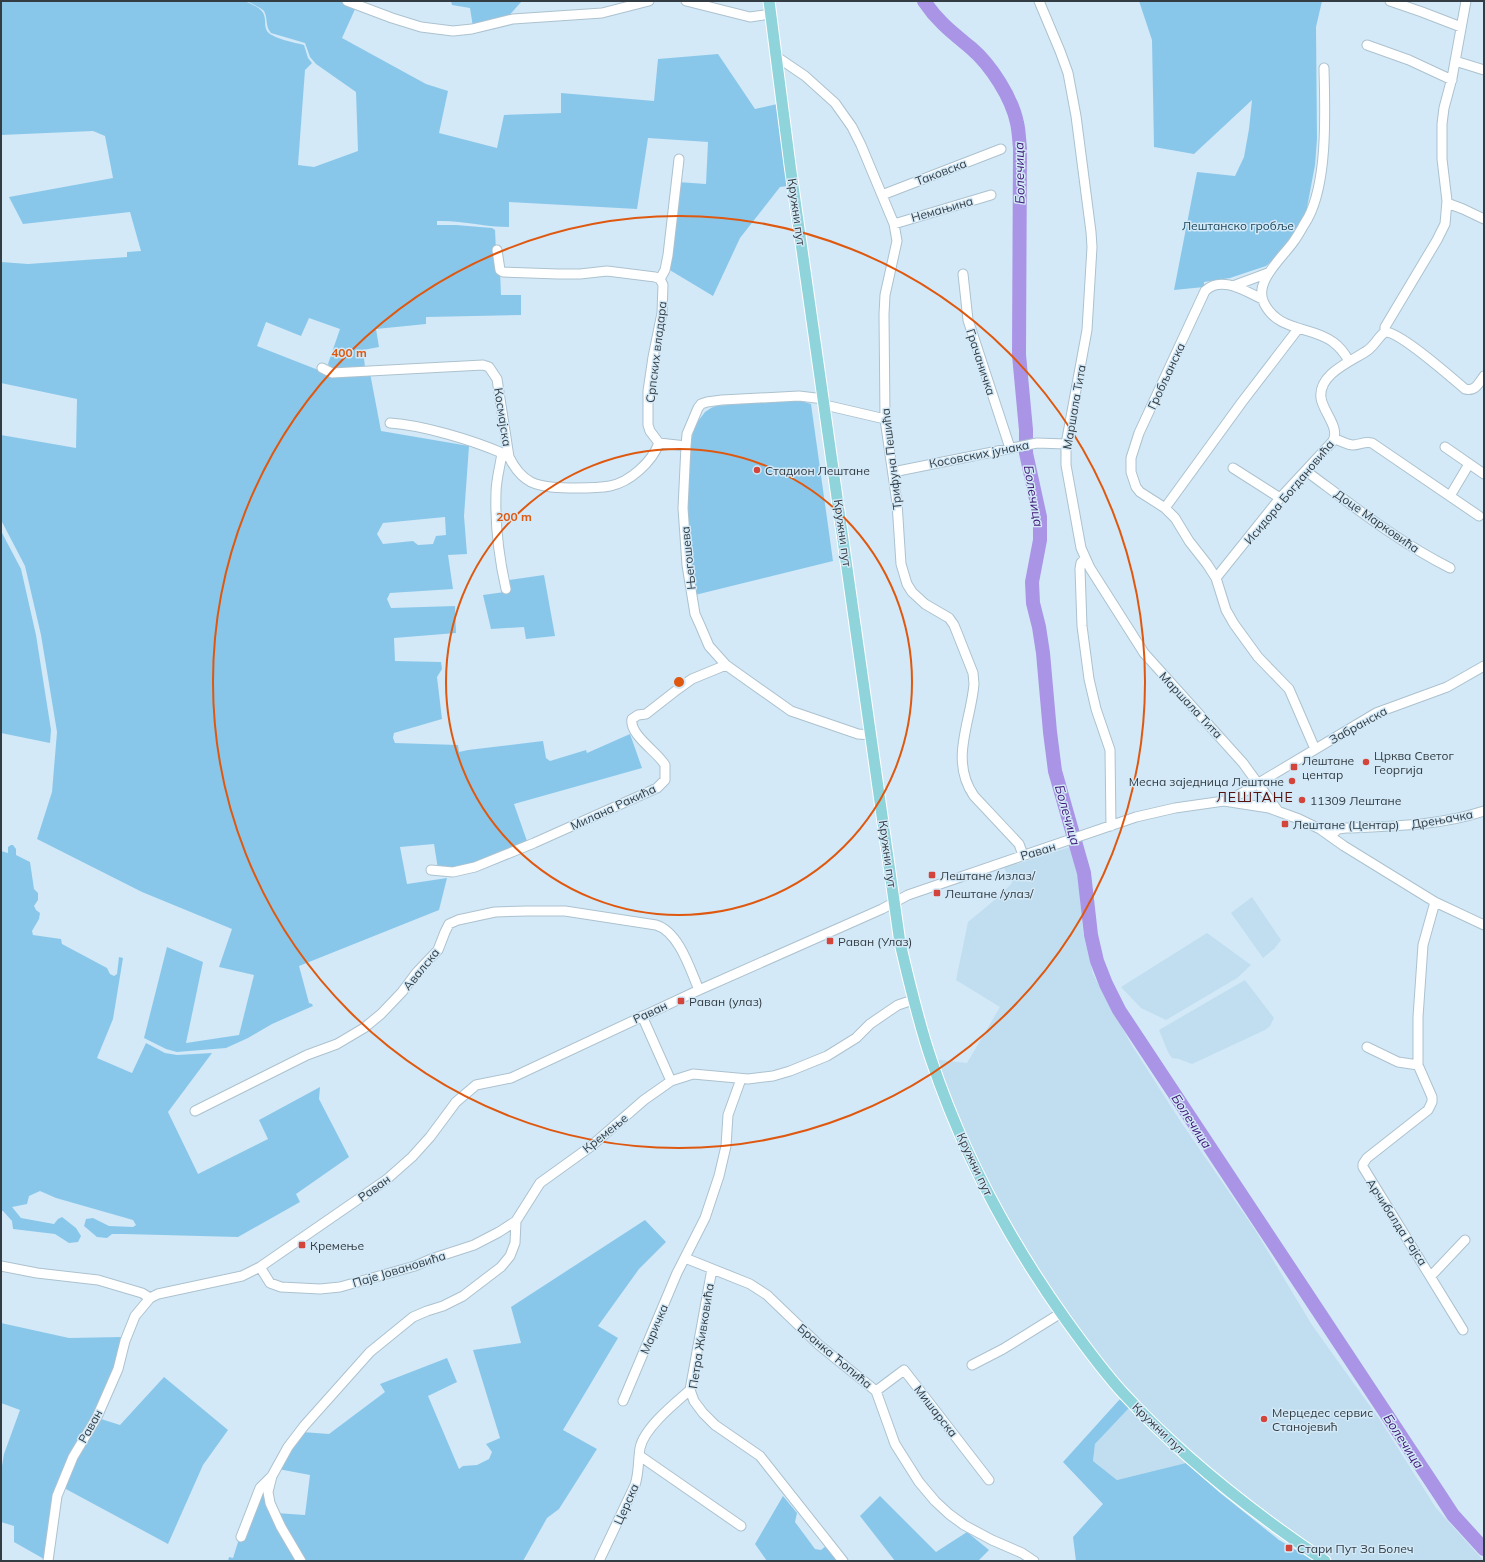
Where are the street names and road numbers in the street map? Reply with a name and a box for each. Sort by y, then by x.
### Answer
street label: Таковска [913,155,969,189]
street label: Кружни пут [785,177,809,247]
street label: Немањина [909,193,975,225]
street label: Српских владара [642,300,670,404]
street label: Грачаничка [963,327,999,397]
street label: Гробљанска [1144,340,1188,412]
street label: Маршала Тита [1059,363,1089,451]
street label: Космајска [491,387,515,447]
street label: Трифуна Пешића [877,407,905,511]
street label: Косовских јунака [928,437,1030,471]
street label: Исидора Богдановића [1241,437,1337,547]
street label: Доце Марковића [1332,486,1422,556]
street label: Кружни пут [831,498,855,568]
street label: Његошева [677,526,699,590]
street label: Маршала Тита [1156,669,1226,741]
street label: Забранска [1326,703,1390,747]
street label: Милана Ракића [568,781,658,833]
street label: Дрењачка [1410,806,1474,832]
street label: Кружни пут [876,819,900,889]
street label: Раван [1019,839,1057,863]
street label: Авалска [400,945,442,993]
street label: Раван [630,998,670,1026]
street label: Кремење [579,1110,631,1156]
street label: Кружни пут [954,1130,996,1198]
street label: Раван [355,1171,393,1205]
street label: Арчибалда Рајса [1363,1176,1431,1268]
street label: Паје Јовановића [351,1248,447,1290]
street label: Петра Живковића [685,1282,717,1390]
street label: Маричка [637,1302,671,1356]
street label: Бранка Ћопића [795,1320,875,1392]
street label: Мишарска [911,1382,961,1440]
street label: Кружни пут [1129,1399,1189,1457]
street label: Раван [75,1407,105,1445]
street label: Церска [610,1481,642,1527]

